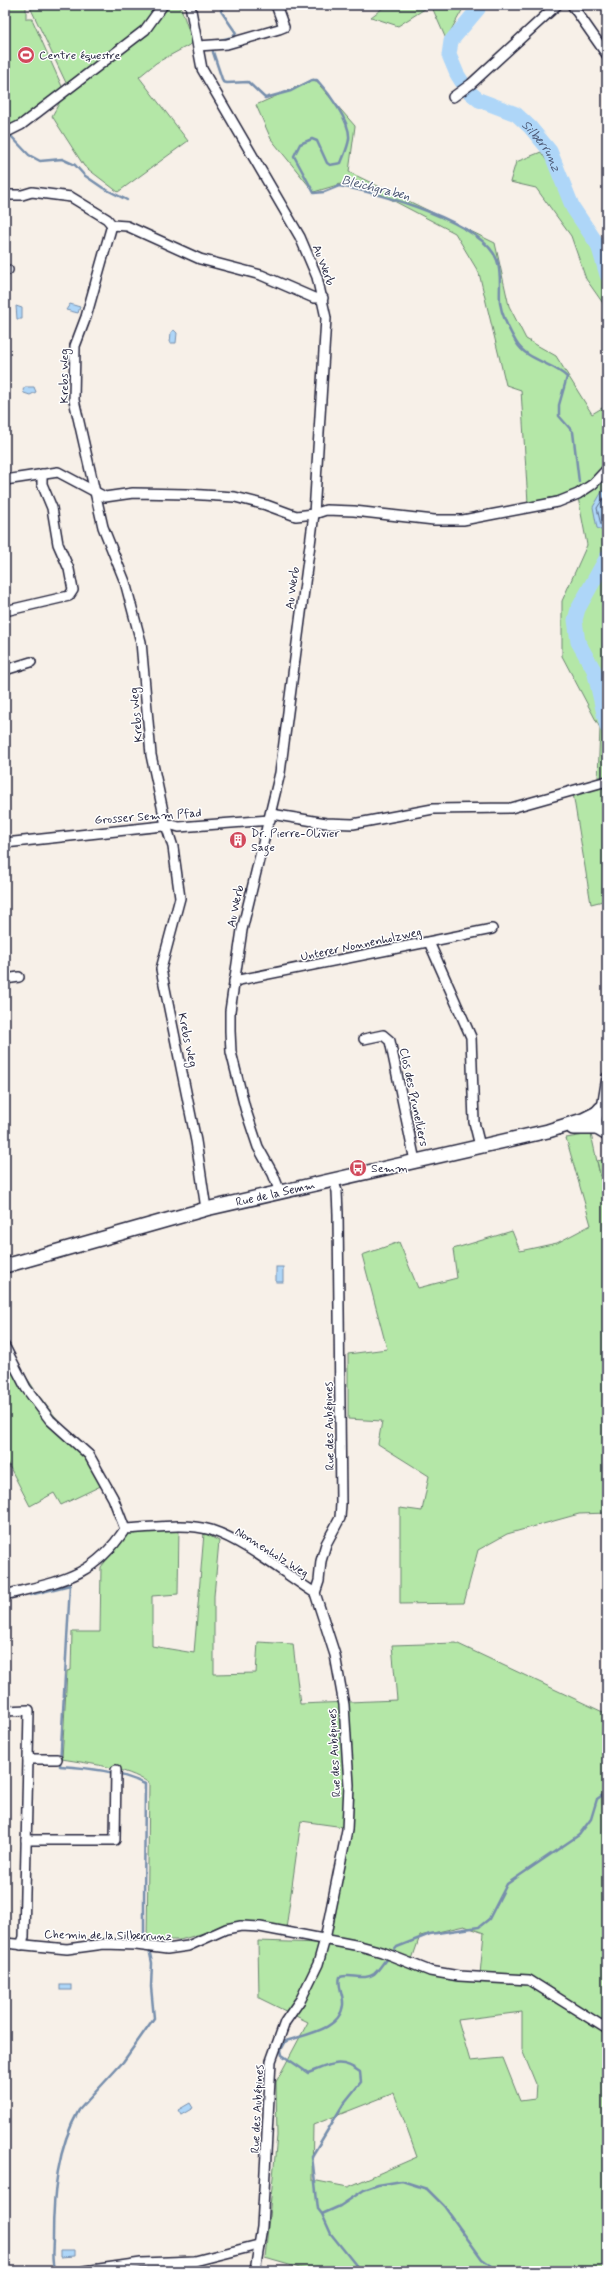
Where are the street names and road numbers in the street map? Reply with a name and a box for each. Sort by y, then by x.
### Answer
street label: Au Werb [308,243,338,289]
street label: Krebs Weg [57,348,73,404]
street label: Au Werb [282,565,304,610]
street label: Krebs Weg [127,687,147,743]
street label: Grosser Semm Pfad [94,805,202,829]
street label: Au Werb [224,883,248,929]
street label: Unterer Nonnenholzweg [299,924,423,966]
street label: Krebs Weg [173,1012,201,1069]
street label: Clos des Prunelliers [395,1046,431,1148]
street label: Rue de la Semm [234,1177,317,1211]
street label: Rue des Aubépines [321,1381,339,1470]
street label: Nonnenholz Weg [232,1524,311,1582]
street label: Rue des Aubépines [325,1708,345,1798]
street label: Chemin de la Silberrunz [44,1927,172,1945]
street label: Rue des Aubépines [248,2064,268,2154]

